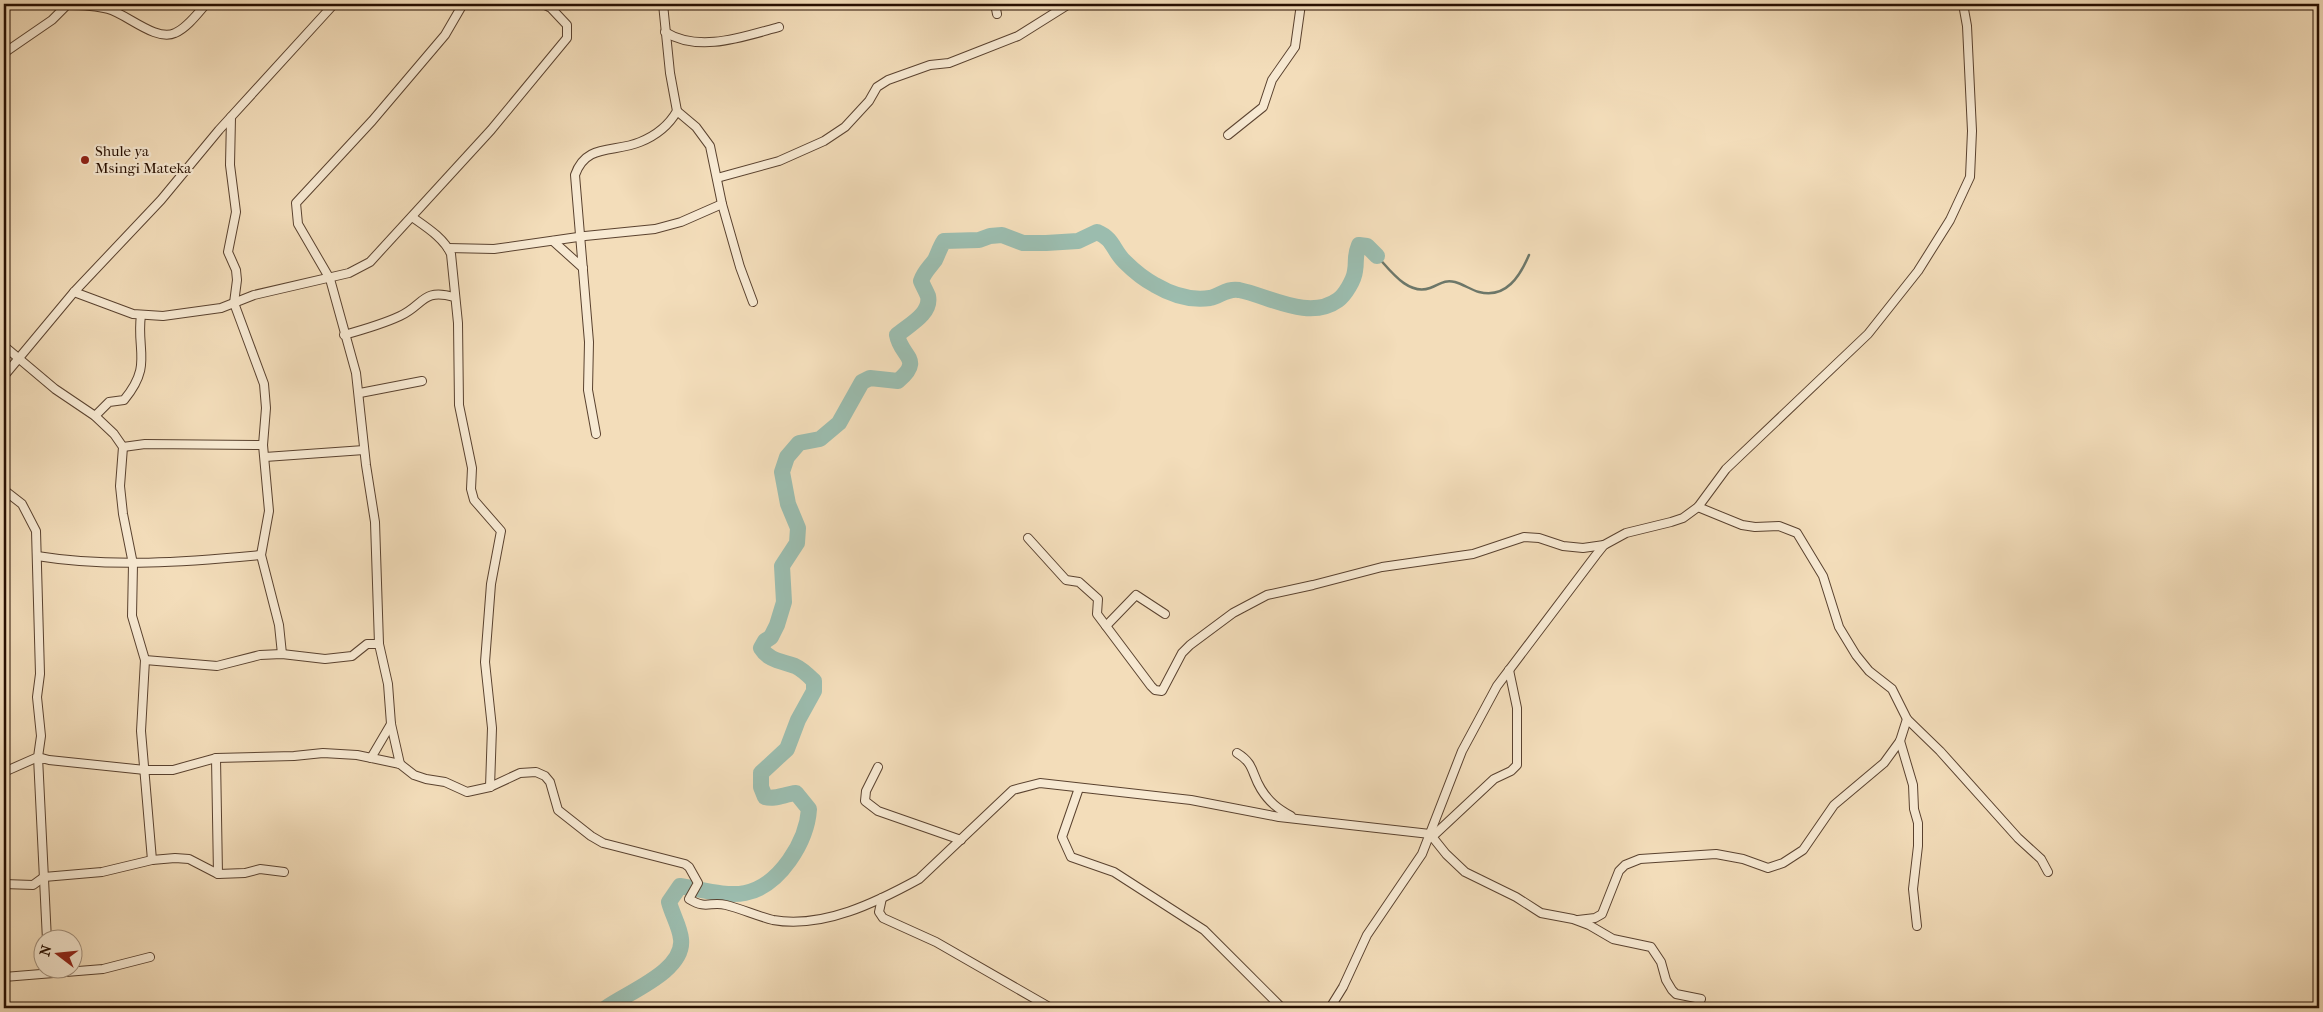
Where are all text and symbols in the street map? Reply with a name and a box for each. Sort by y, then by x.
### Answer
place label: Shule ya Msingi Mateka [95,142,192,177]
marker: Shule ya Msingi Mateka [79,154,91,166]
north arrow [32,930,82,980]
text: N [36,943,56,958]

